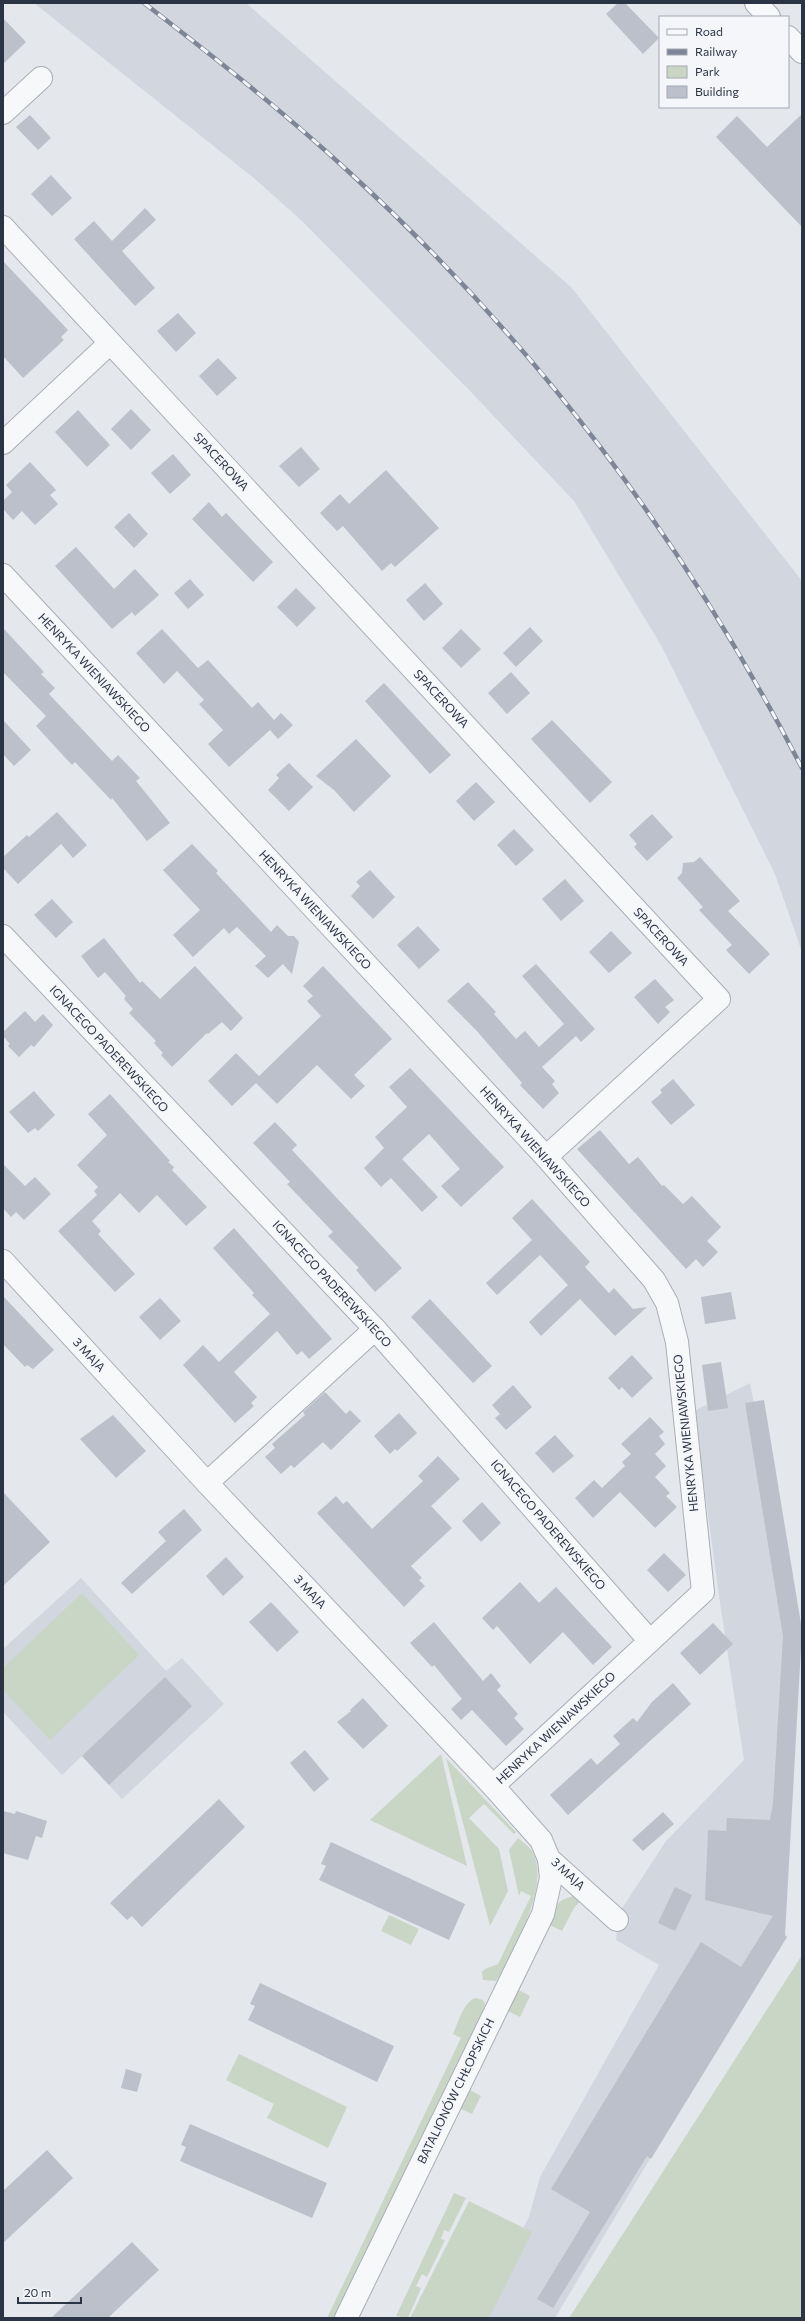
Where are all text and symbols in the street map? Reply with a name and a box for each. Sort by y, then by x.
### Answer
legend [659,16,789,108]
text: Road [695,24,723,38]
text: Railway [695,44,737,58]
text: Park [695,64,721,78]
text: Building [695,84,739,98]
street label: SPACEROWA [191,429,252,493]
street label: HENRYKA WIENIAWSKIEGO [36,610,154,735]
street label: SPACEROWA [411,666,472,730]
street label: HENRYKA WIENIAWSKIEGO [257,847,375,972]
street label: SPACEROWA [631,904,692,968]
street label: IGNACEGO PADEREWSKIEGO [47,982,172,1115]
street label: HENRYKA WIENIAWSKIEGO [478,1083,594,1210]
street label: IGNACEGO PADEREWSKIEGO [270,1217,395,1350]
street label: 3 MAJA [70,1335,109,1375]
street label: HENRYKA WIENIAWSKIEGO [670,1354,700,1512]
street label: IGNACEGO PADEREWSKIEGO [488,1456,609,1592]
street label: 3 MAJA [291,1572,330,1612]
street label: HENRYKA WIENIAWSKIEGO [493,1668,618,1786]
street label: 3 MAJA [548,1854,588,1893]
street label: BATALIONÓW CHŁOPSKICH [414,2016,496,2166]
scale bar [18,2279,81,2305]
text: 20 m [24,2285,51,2299]

